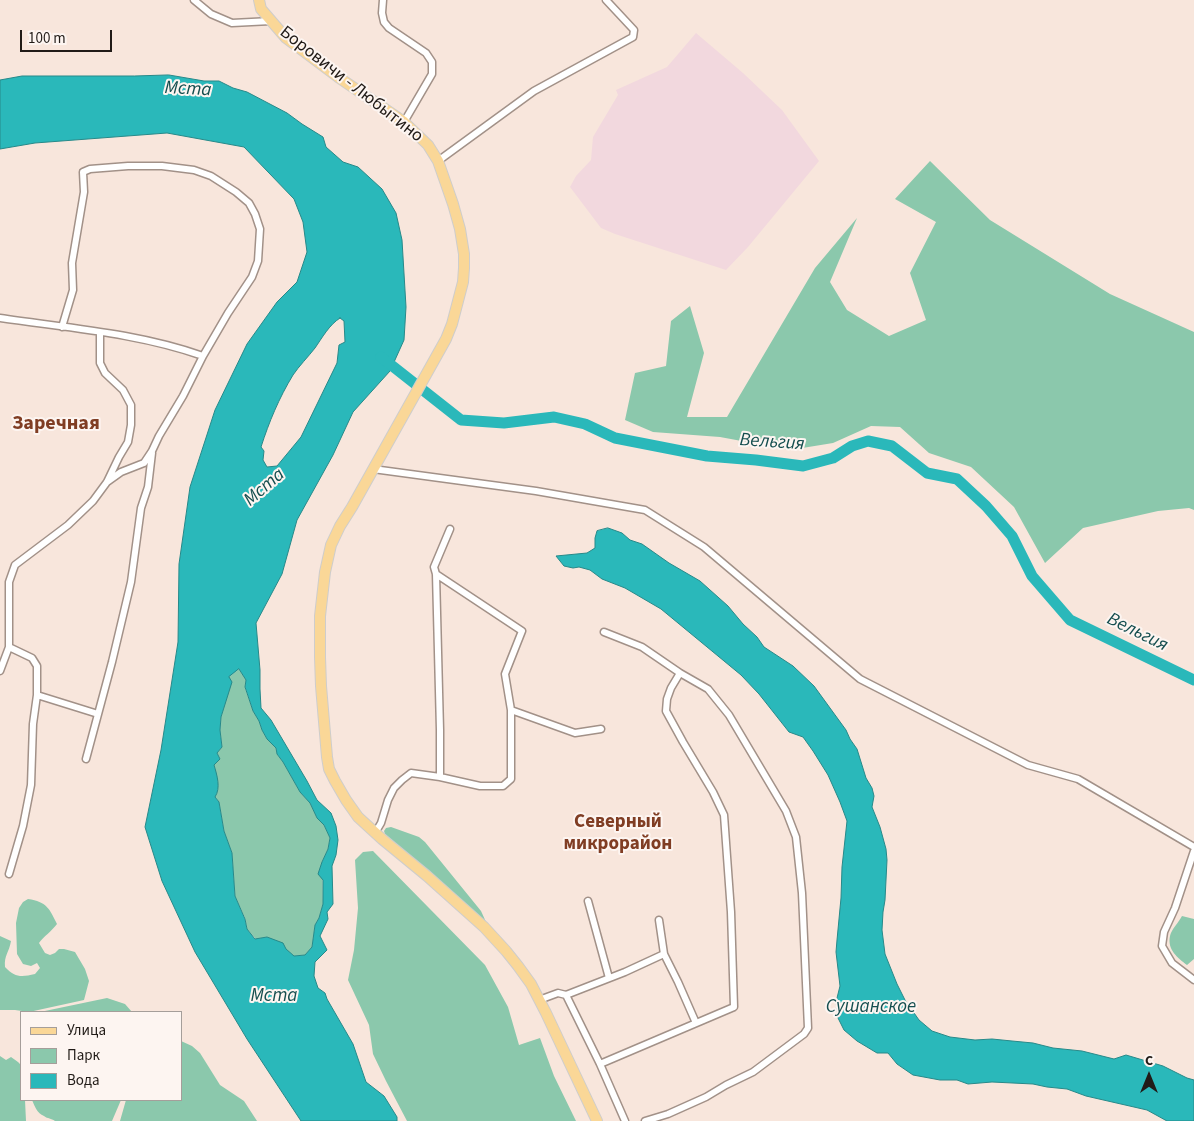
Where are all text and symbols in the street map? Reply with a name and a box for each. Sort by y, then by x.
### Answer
scale bar [22,20,115,52]
street label: Боровичи - Любытино [275,22,427,148]
text: 100 m [28,28,66,49]
water label: Мста [164,77,212,103]
district label: Заречная [12,413,100,437]
water label: Вельгия [739,429,805,457]
water label: Мста [240,464,290,512]
water label: Вельгия [1103,608,1171,658]
district label: Северный микрорайон [564,812,672,856]
water label: Мста [250,986,298,1008]
water label: Сушанское [826,997,916,1019]
legend [20,1011,182,1101]
text: Улица [67,1020,106,1041]
text: Парк [67,1045,100,1066]
north arrow [1124,1051,1174,1101]
text: С [1145,1051,1153,1071]
text: Вода [67,1070,100,1091]

